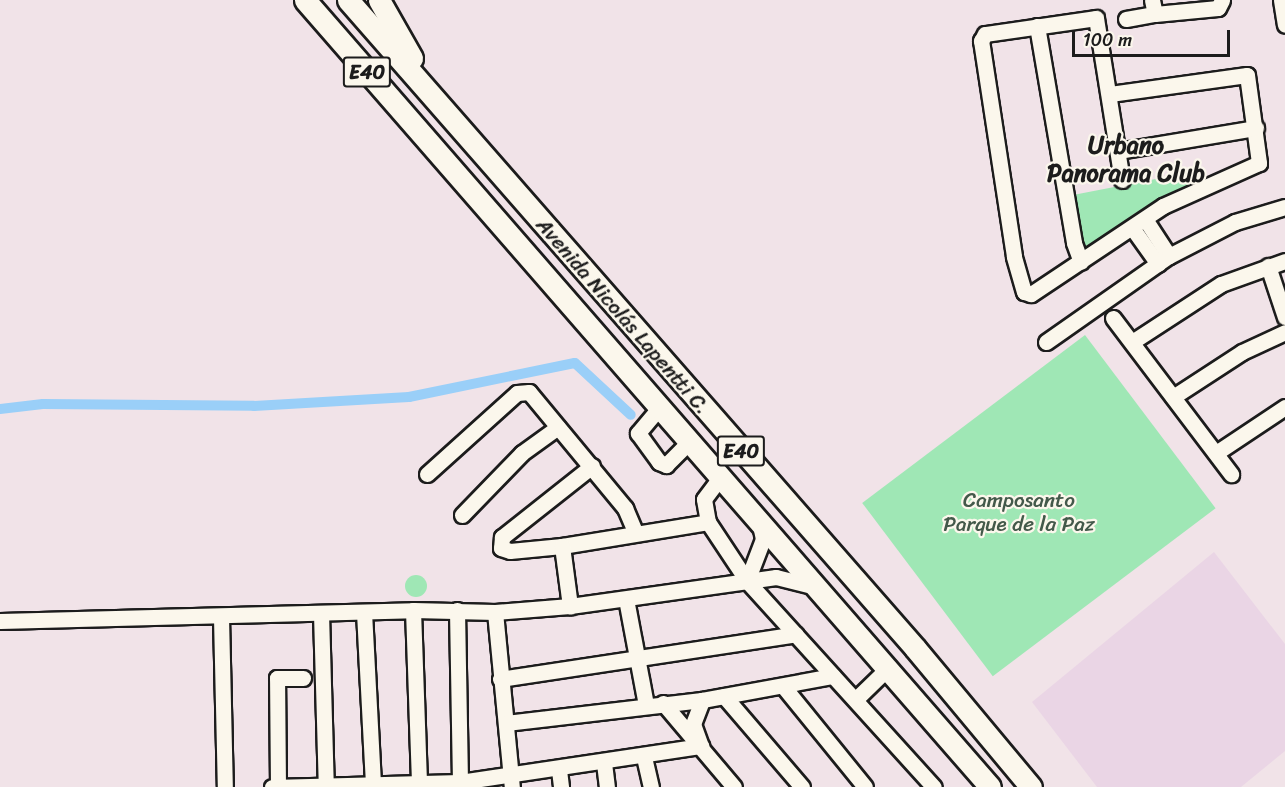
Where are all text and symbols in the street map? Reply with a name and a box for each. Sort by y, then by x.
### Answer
scale bar [1075,18,1232,56]
text: 100 m [1083,24,1132,56]
road number: E40 [342,55,392,89]
district label: Urbano Panorama Club [1047,132,1205,188]
street label: Avenida Nicolás Lapentti C. [531,213,715,419]
road number: E40 [716,434,766,468]
park label: Camposanto Parque de la Paz [943,487,1095,537]

